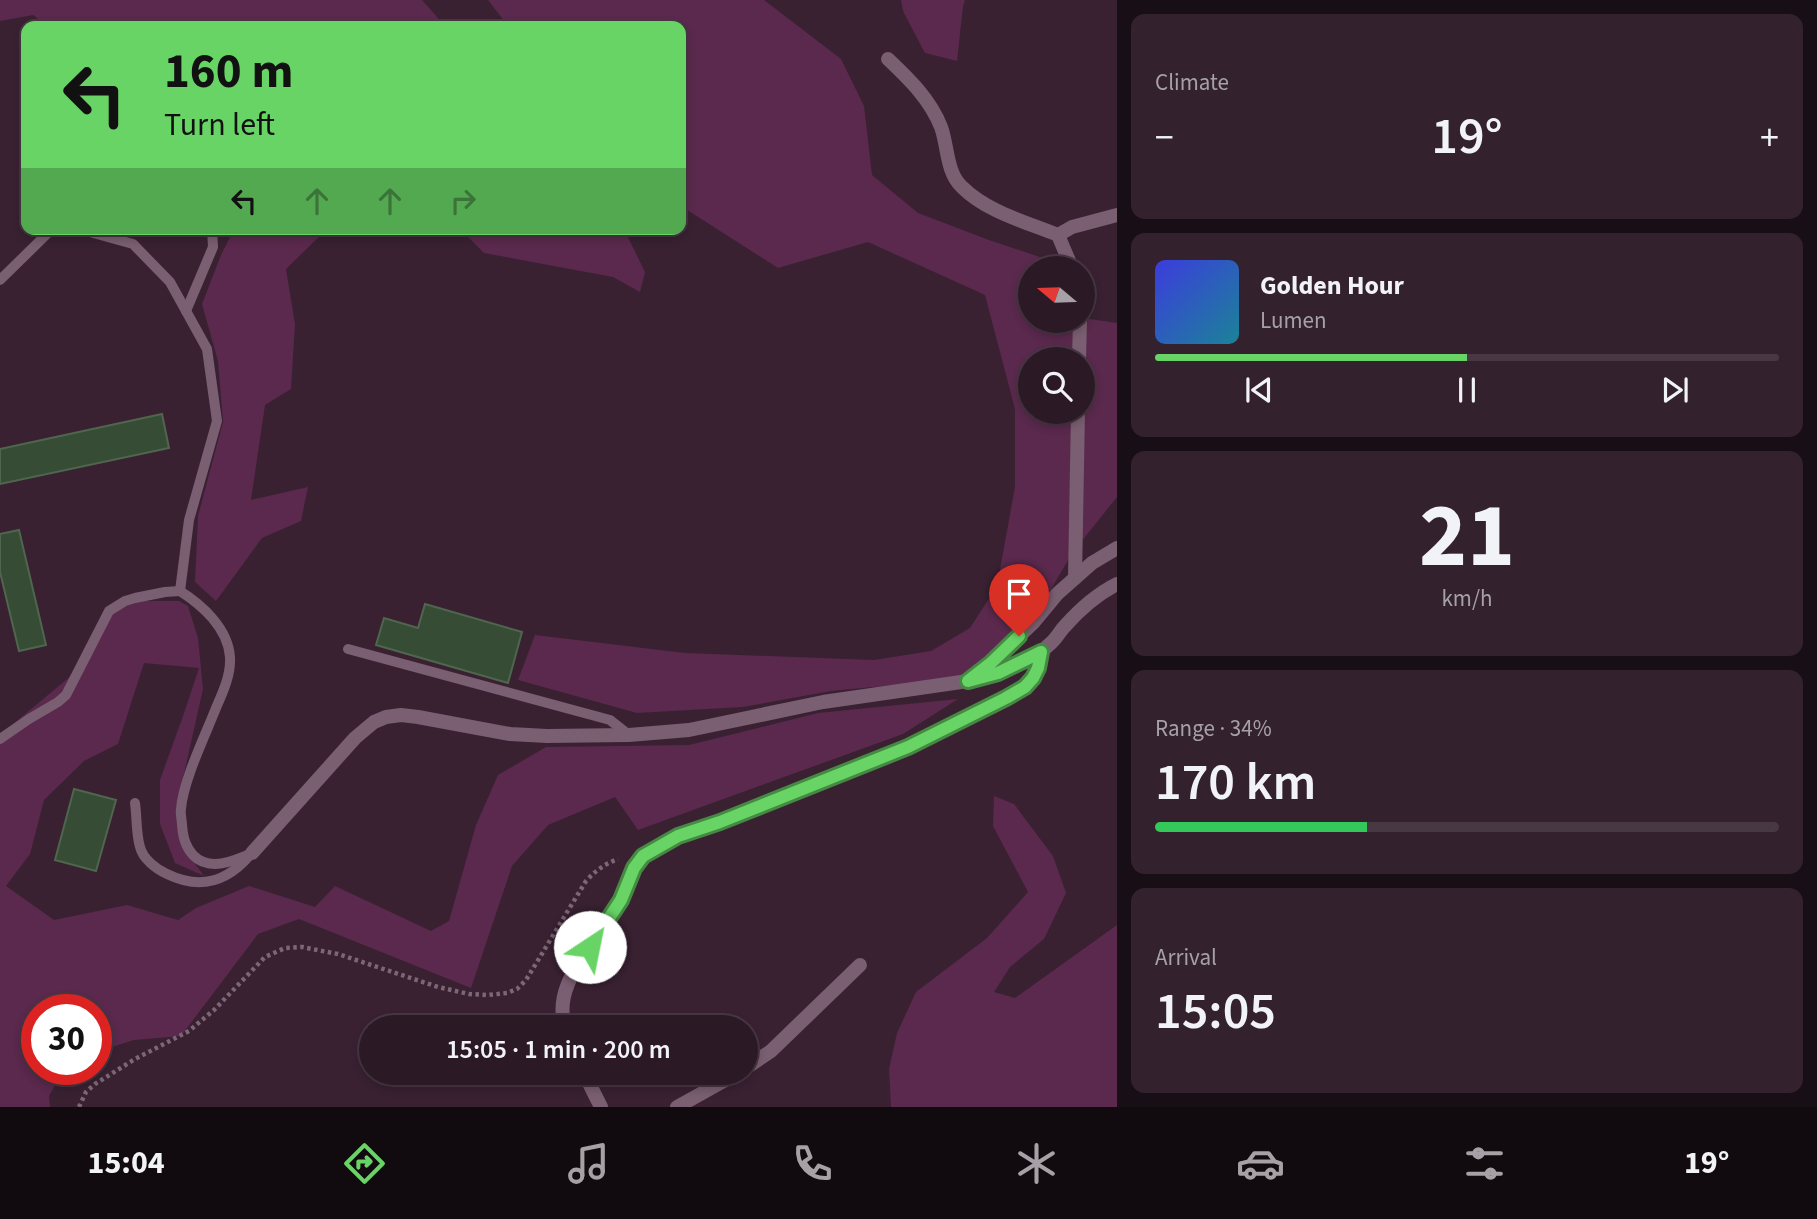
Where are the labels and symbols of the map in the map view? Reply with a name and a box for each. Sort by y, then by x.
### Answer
north arrow [1018,256,1096,332]
pin [989,564,1049,636]
position arrow [553,910,627,984]
speed limit sign: 30 [21,994,112,1085]

